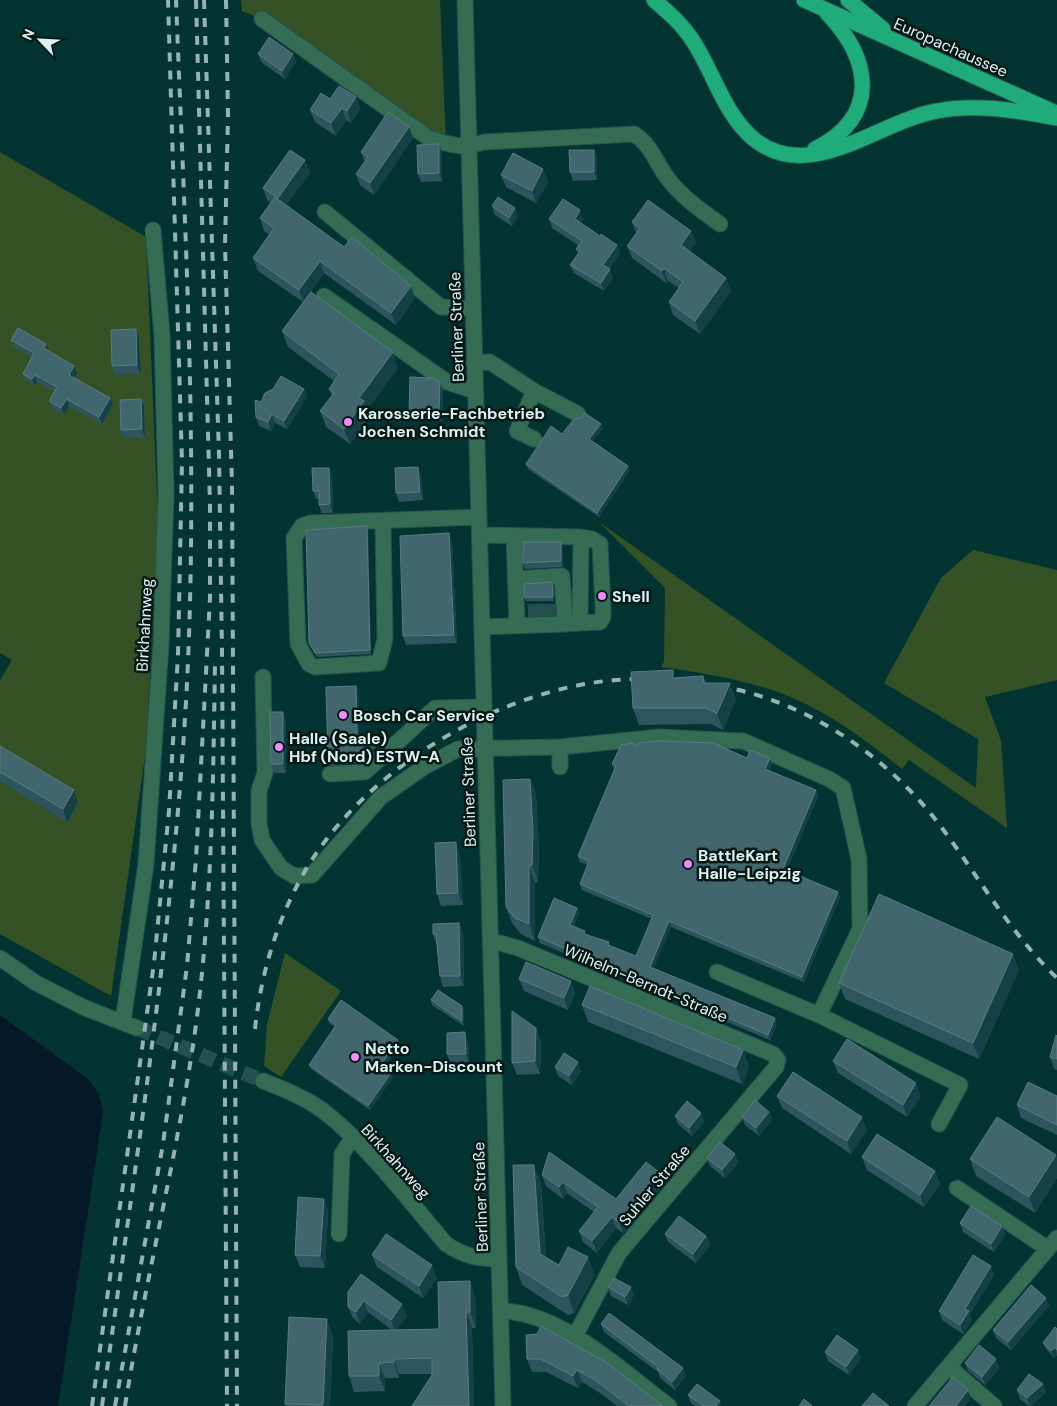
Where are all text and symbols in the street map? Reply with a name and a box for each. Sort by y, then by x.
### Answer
street label: Europachaussee [891,13,1011,82]
north arrow [15,15,65,65]
text: N [18,26,39,43]
street label: Berliner Straße [444,272,469,382]
place label: Karosserie-Fachbetrieb Jochen Schmidt [358,403,545,442]
marker: Karosserie-Fachbetrieb Jochen Schmidt [342,416,354,428]
street label: Birkhahnweg [132,578,157,672]
place label: Shell [612,586,650,607]
marker: Shell [596,590,608,602]
place label: Bosch Car Service [353,705,495,726]
marker: Bosch Car Service [337,709,349,721]
place label: Halle (Saale) Hbf (Nord) ESTW-A [289,728,440,767]
street label: Berliner Straße [456,737,481,847]
marker: Halle (Saale) Hbf (Nord) ESTW-A [273,741,285,753]
place label: BattleKart Halle-Leipzig [698,845,801,884]
marker: BattleKart Halle-Leipzig [682,858,694,870]
street label: Wilhelm-Berndt-Straße [561,939,731,1028]
place label: Netto Marken-Discount [365,1038,503,1077]
marker: Netto Marken-Discount [349,1051,361,1063]
street label: Birkhahnweg [356,1120,435,1203]
street label: Suhler Straße [614,1140,695,1230]
street label: Berliner Straße [468,1142,493,1252]

